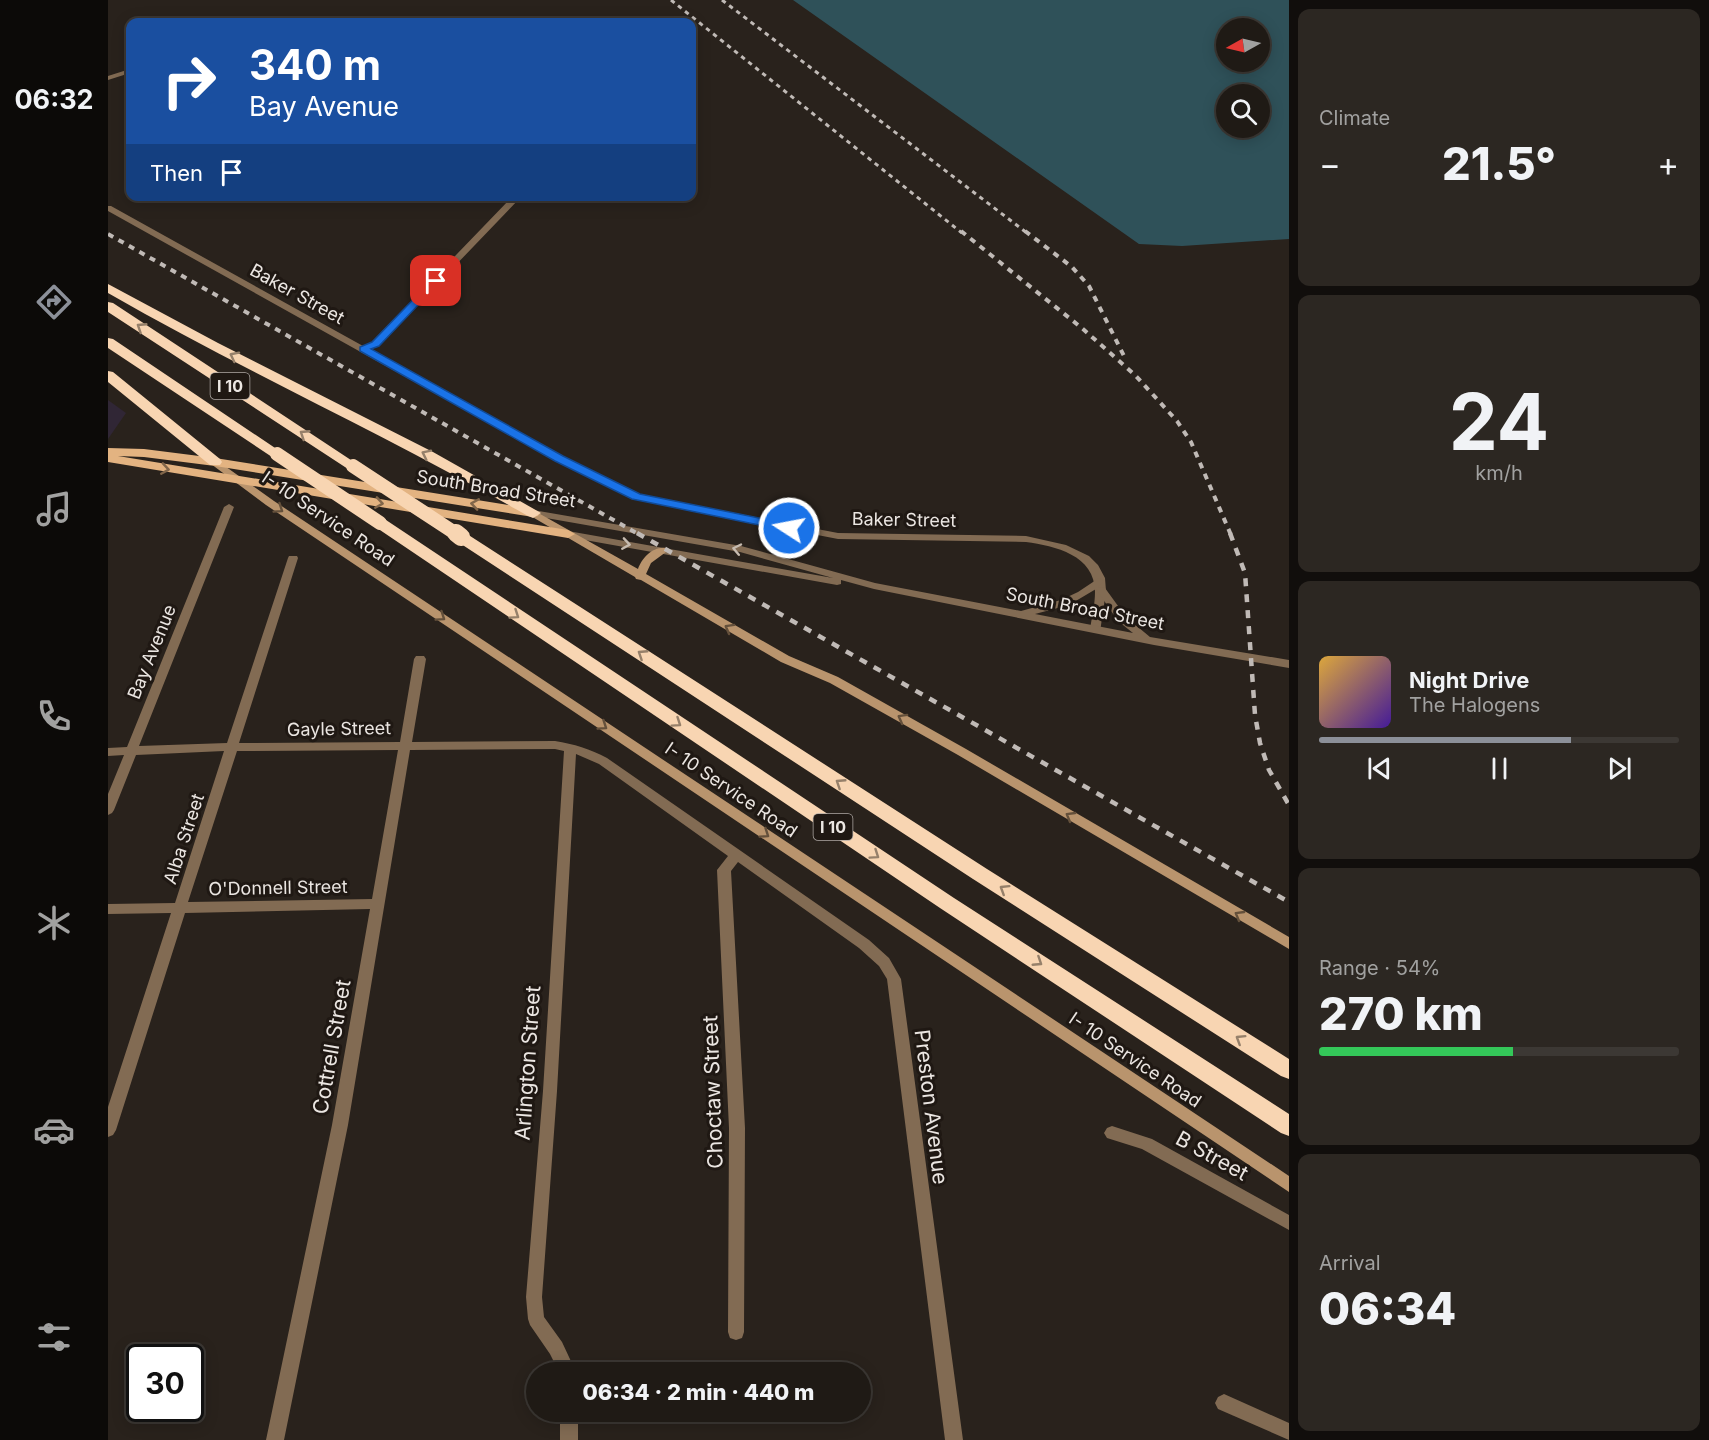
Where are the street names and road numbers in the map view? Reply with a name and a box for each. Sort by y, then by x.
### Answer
street label: Baker Street [246,259,348,328]
road number: I 10 [210,373,250,399]
street label: South Broad Street [415,466,577,511]
street label: I- 10 Service Road [258,467,398,571]
street label: Baker Street [852,508,957,531]
street label: South Broad Street [1004,583,1166,634]
street label: Bay Avenue [123,602,180,702]
street label: Gayle Street [287,717,391,740]
street label: I- 10 Service Road [661,738,801,842]
street label: Alba Street [159,791,208,887]
road number: I 10 [814,814,852,840]
street label: O'Donnell Street [208,876,348,899]
street label: Cottrell Street [307,978,356,1116]
street label: Arlington Street [510,985,545,1141]
street label: I- 10 Service Road [1065,1008,1205,1112]
street label: Choctaw Street [697,1015,728,1169]
street label: Preston Avenue [910,1028,953,1186]
street label: B Street [1172,1126,1253,1186]

